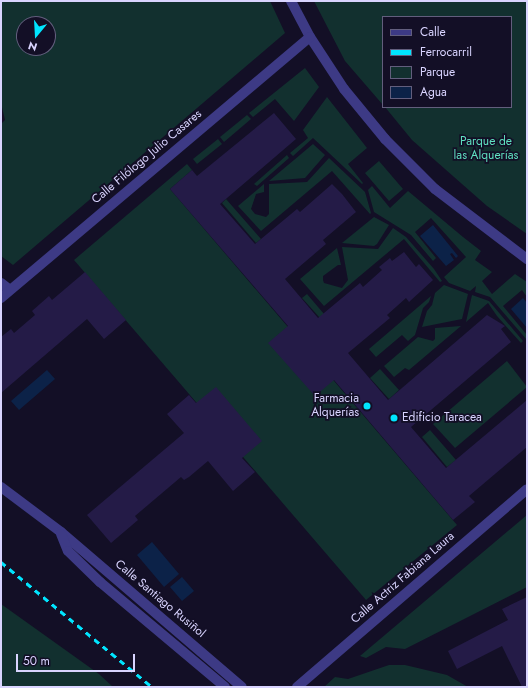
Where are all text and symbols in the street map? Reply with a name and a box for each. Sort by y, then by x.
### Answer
north arrow [16,16,56,56]
legend [382,16,512,108]
text: Calle [420,23,446,41]
text: N [26,38,39,55]
text: Ferrocarril [420,43,472,61]
text: Parque [420,63,455,81]
text: Agua [420,83,447,101]
street label: Calle Filólogo Julio Casares [89,107,205,207]
park label: Parque de las Alquerías [454,135,518,163]
place label: Farmacia Alquerías [311,392,359,420]
marker: Farmacia Alquerías [362,401,372,411]
place label: Edificio Taracea [402,411,482,425]
marker: Edificio Taracea [389,413,399,423]
street label: Calle Actriz Fabiana Laura [348,529,458,627]
street label: Calle Santiago Rusiñol [112,557,208,641]
scale bar [18,646,137,672]
text: 50 m [23,652,50,670]

